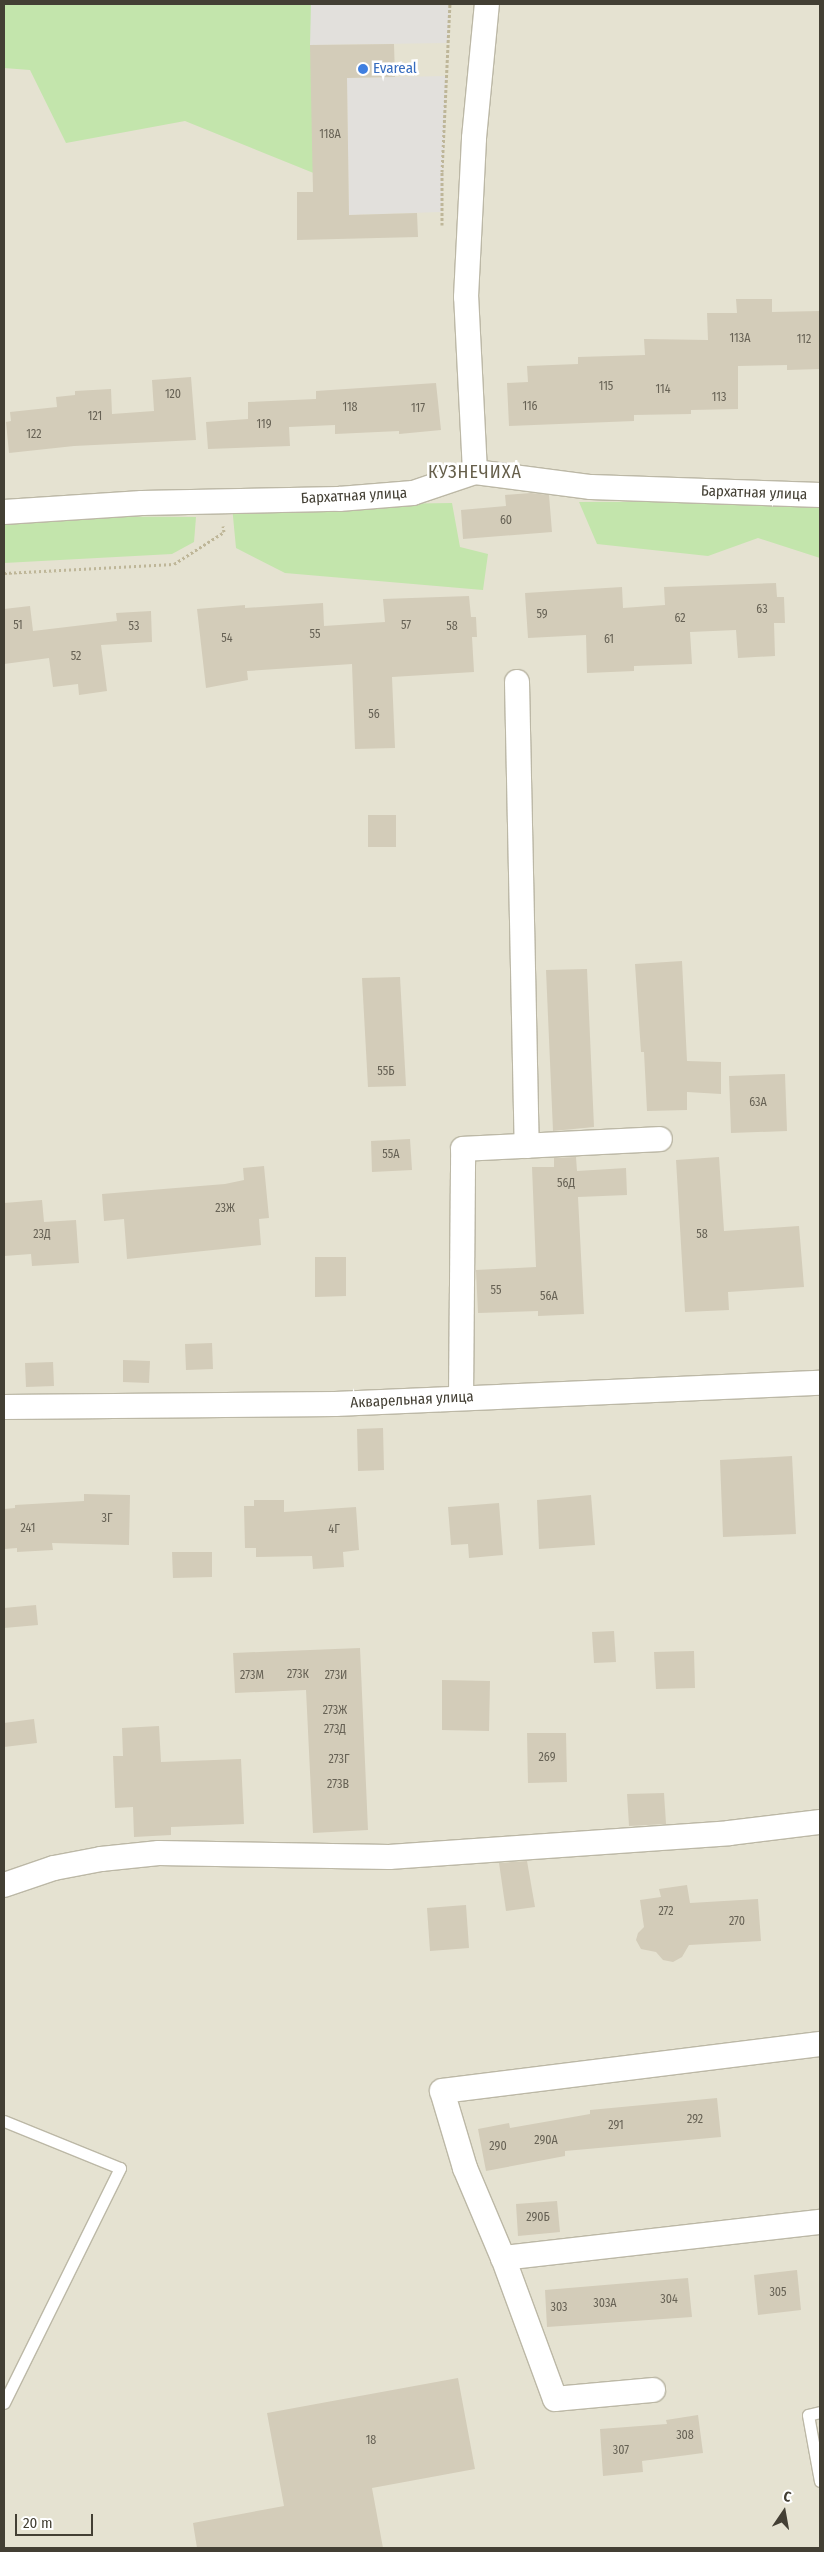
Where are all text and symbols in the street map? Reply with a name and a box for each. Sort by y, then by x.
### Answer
place label: Evareal [373,60,417,78]
marker: Evareal [357,63,369,75]
house number: 118А [319,128,341,142]
house number: 113А [730,332,750,346]
house number: 112 [797,333,811,347]
house number: 115 [599,380,613,394]
house number: 114 [656,383,670,397]
house number: 120 [165,388,181,402]
house number: 113 [712,391,726,405]
house number: 116 [522,400,538,414]
house number: 118 [342,401,358,415]
house number: 117 [411,402,425,416]
house number: 121 [88,410,102,424]
house number: 119 [256,418,272,432]
house number: 122 [26,428,42,442]
district label: КУЗНЕЧИХА [427,461,523,483]
street label: Бархатная улица [700,482,808,504]
street label: Бархатная улица [300,484,408,508]
house number: 60 [500,514,512,528]
house number: 63 [756,603,768,617]
house number: 59 [536,608,548,622]
house number: 62 [674,612,686,626]
house number: 51 [13,619,23,633]
house number: 57 [401,619,411,633]
house number: 53 [129,620,139,634]
house number: 58 [446,620,458,634]
house number: 55 [310,628,320,642]
house number: 54 [221,632,233,646]
house number: 61 [604,633,614,647]
house number: 52 [71,650,81,664]
house number: 56 [368,708,380,722]
house number: 55Б [377,1065,395,1079]
house number: 63А [749,1096,767,1110]
house number: 55А [382,1148,400,1162]
house number: 56Д [557,1177,575,1191]
house number: 23Ж [215,1202,235,1216]
house number: 23Д [33,1228,51,1242]
house number: 58 [696,1228,708,1242]
house number: 55 [491,1284,501,1298]
house number: 56А [540,1290,558,1304]
street label: Акварельная улица [350,1388,474,1412]
house number: 3Г [102,1512,112,1526]
house number: 241 [21,1522,35,1536]
house number: 4Г [328,1523,340,1537]
house number: 273К [287,1668,309,1682]
house number: 273М [240,1669,264,1683]
house number: 273И [325,1669,347,1683]
house number: 273Ж [323,1704,347,1718]
house number: 273Д [324,1723,346,1737]
house number: 269 [539,1751,555,1765]
house number: 273Г [329,1753,349,1767]
house number: 273В [327,1778,349,1792]
house number: 272 [658,1905,674,1919]
house number: 270 [729,1915,745,1929]
house number: 292 [687,2113,703,2127]
house number: 291 [608,2119,624,2133]
house number: 290А [534,2134,558,2148]
house number: 290 [489,2140,507,2154]
house number: 290Б [526,2211,550,2225]
house number: 305 [769,2286,787,2300]
house number: 304 [660,2293,678,2307]
house number: 303А [593,2297,617,2311]
house number: 303 [551,2301,567,2315]
house number: 308 [676,2429,694,2443]
house number: 18 [366,2434,376,2448]
house number: 307 [613,2444,629,2458]
north arrow [759,2487,809,2537]
text: С [782,2488,793,2506]
scale bar [18,2504,95,2536]
text: 20 m [23,2514,53,2532]

